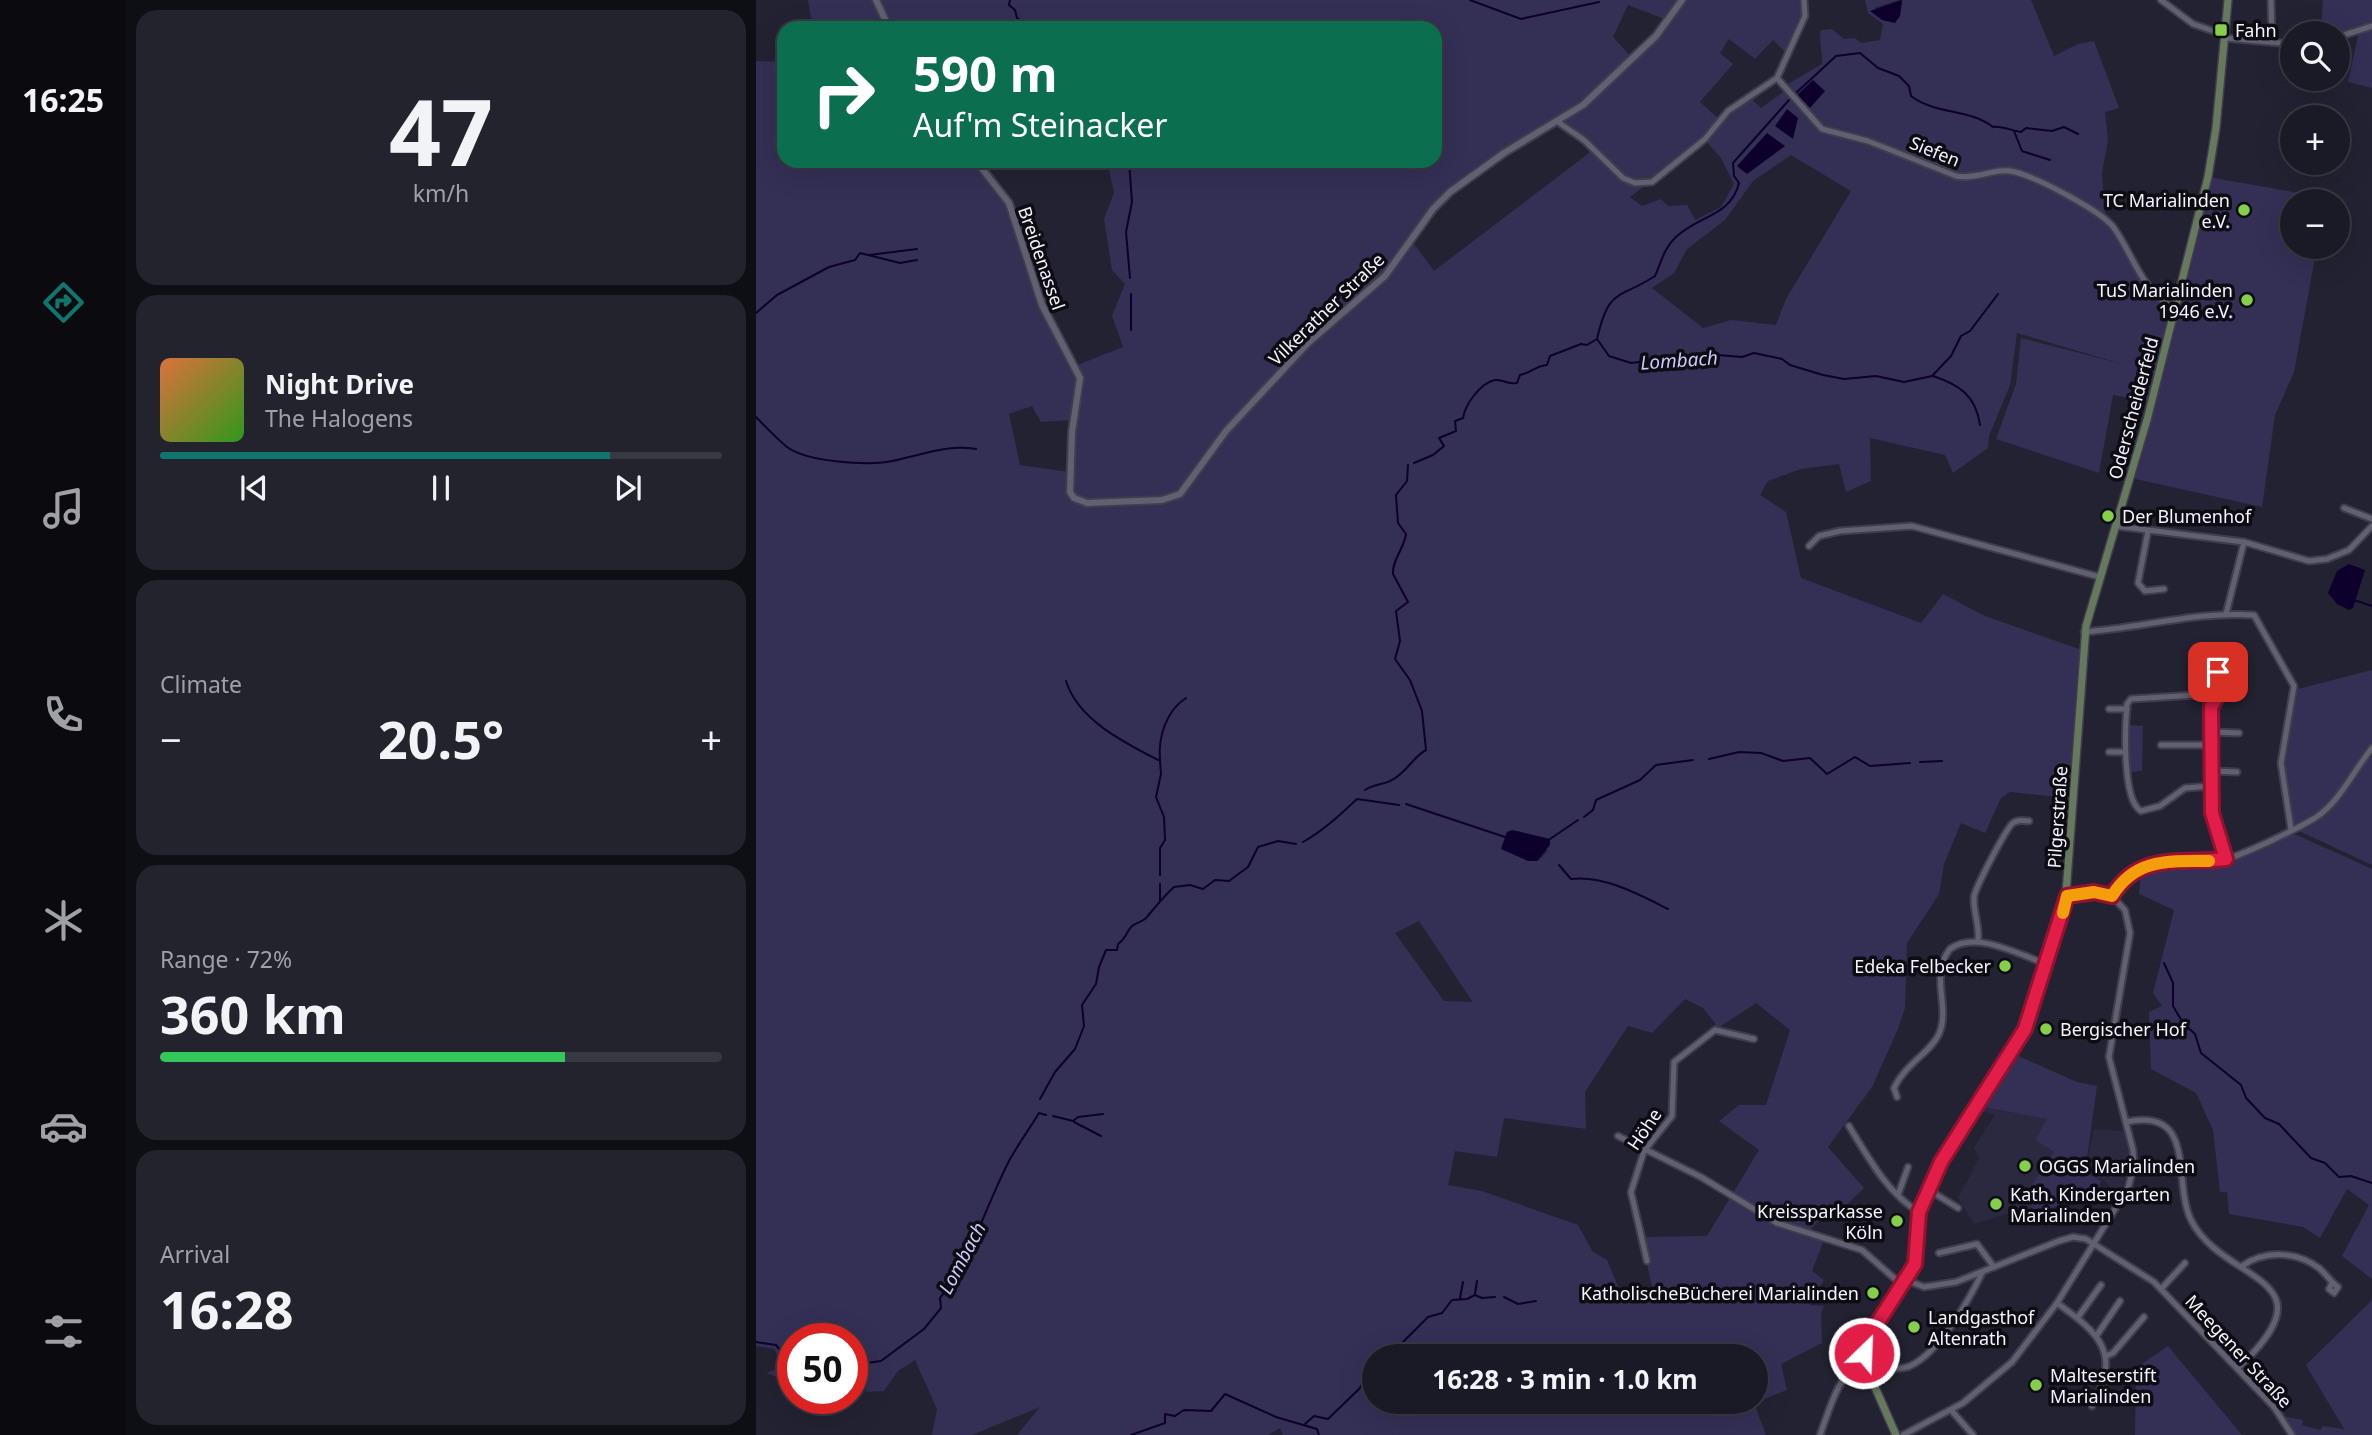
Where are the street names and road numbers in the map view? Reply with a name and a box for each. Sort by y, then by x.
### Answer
street label: Siefen [1906,130,1964,172]
street label: Breidenassel [1013,203,1071,313]
street label: Vilkerather Straße [1263,248,1389,370]
street label: Oderscheiderfeld [2102,334,2164,482]
street label: Pilgerstraße [2041,765,2073,869]
street label: Höhe [1621,1103,1667,1155]
street label: Meegener Straße [2180,1289,2298,1413]

